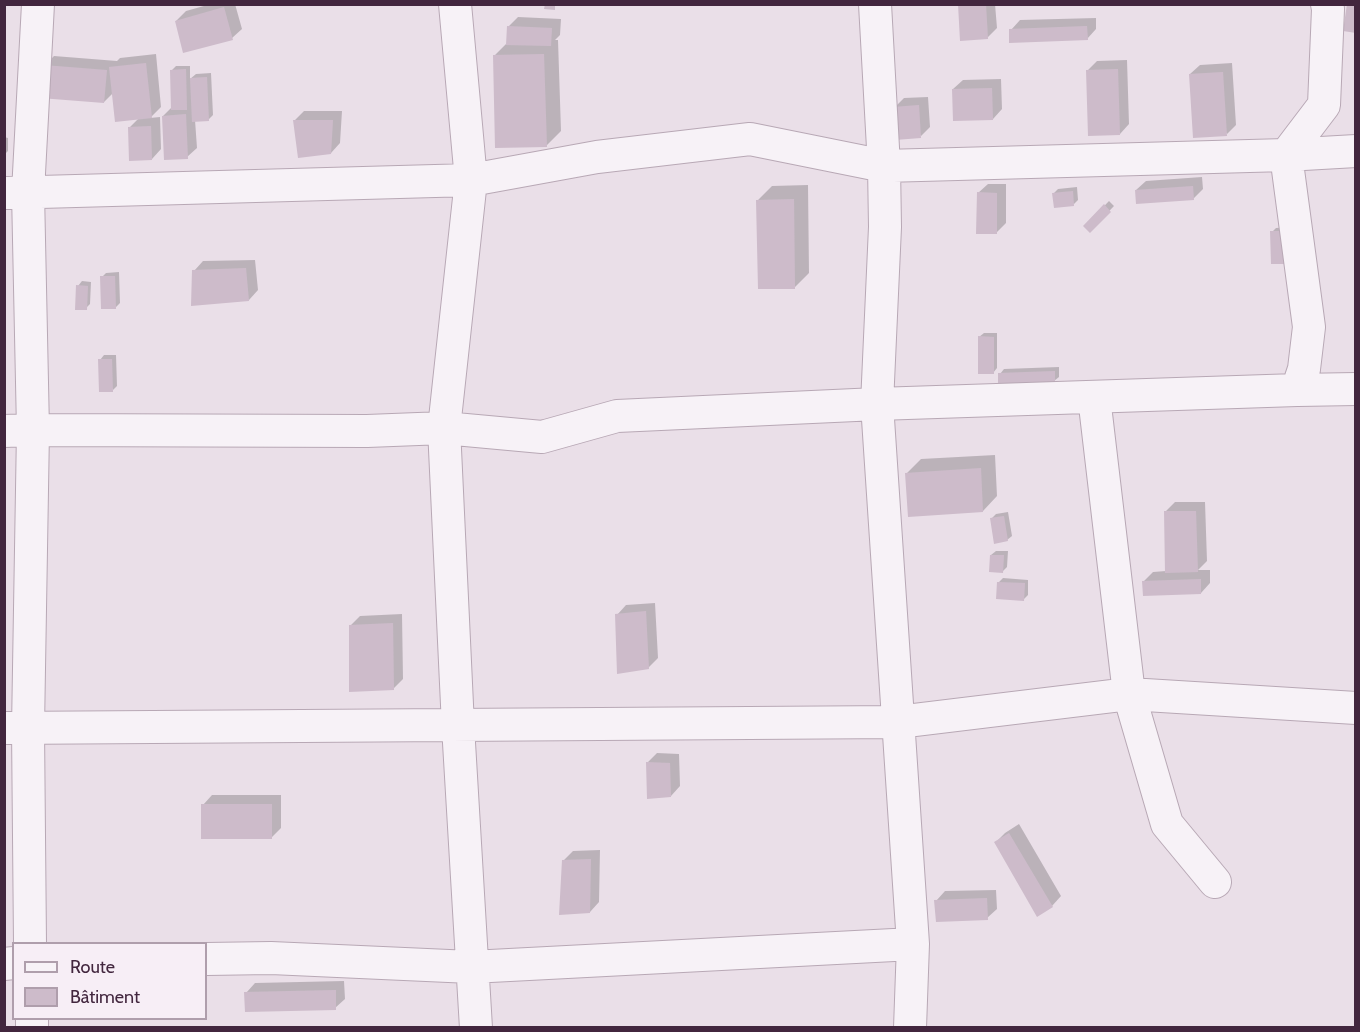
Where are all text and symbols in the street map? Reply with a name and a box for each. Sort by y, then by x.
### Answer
legend [12,942,207,1020]
text: Route [70,956,115,978]
text: Bâtiment [70,986,140,1008]

